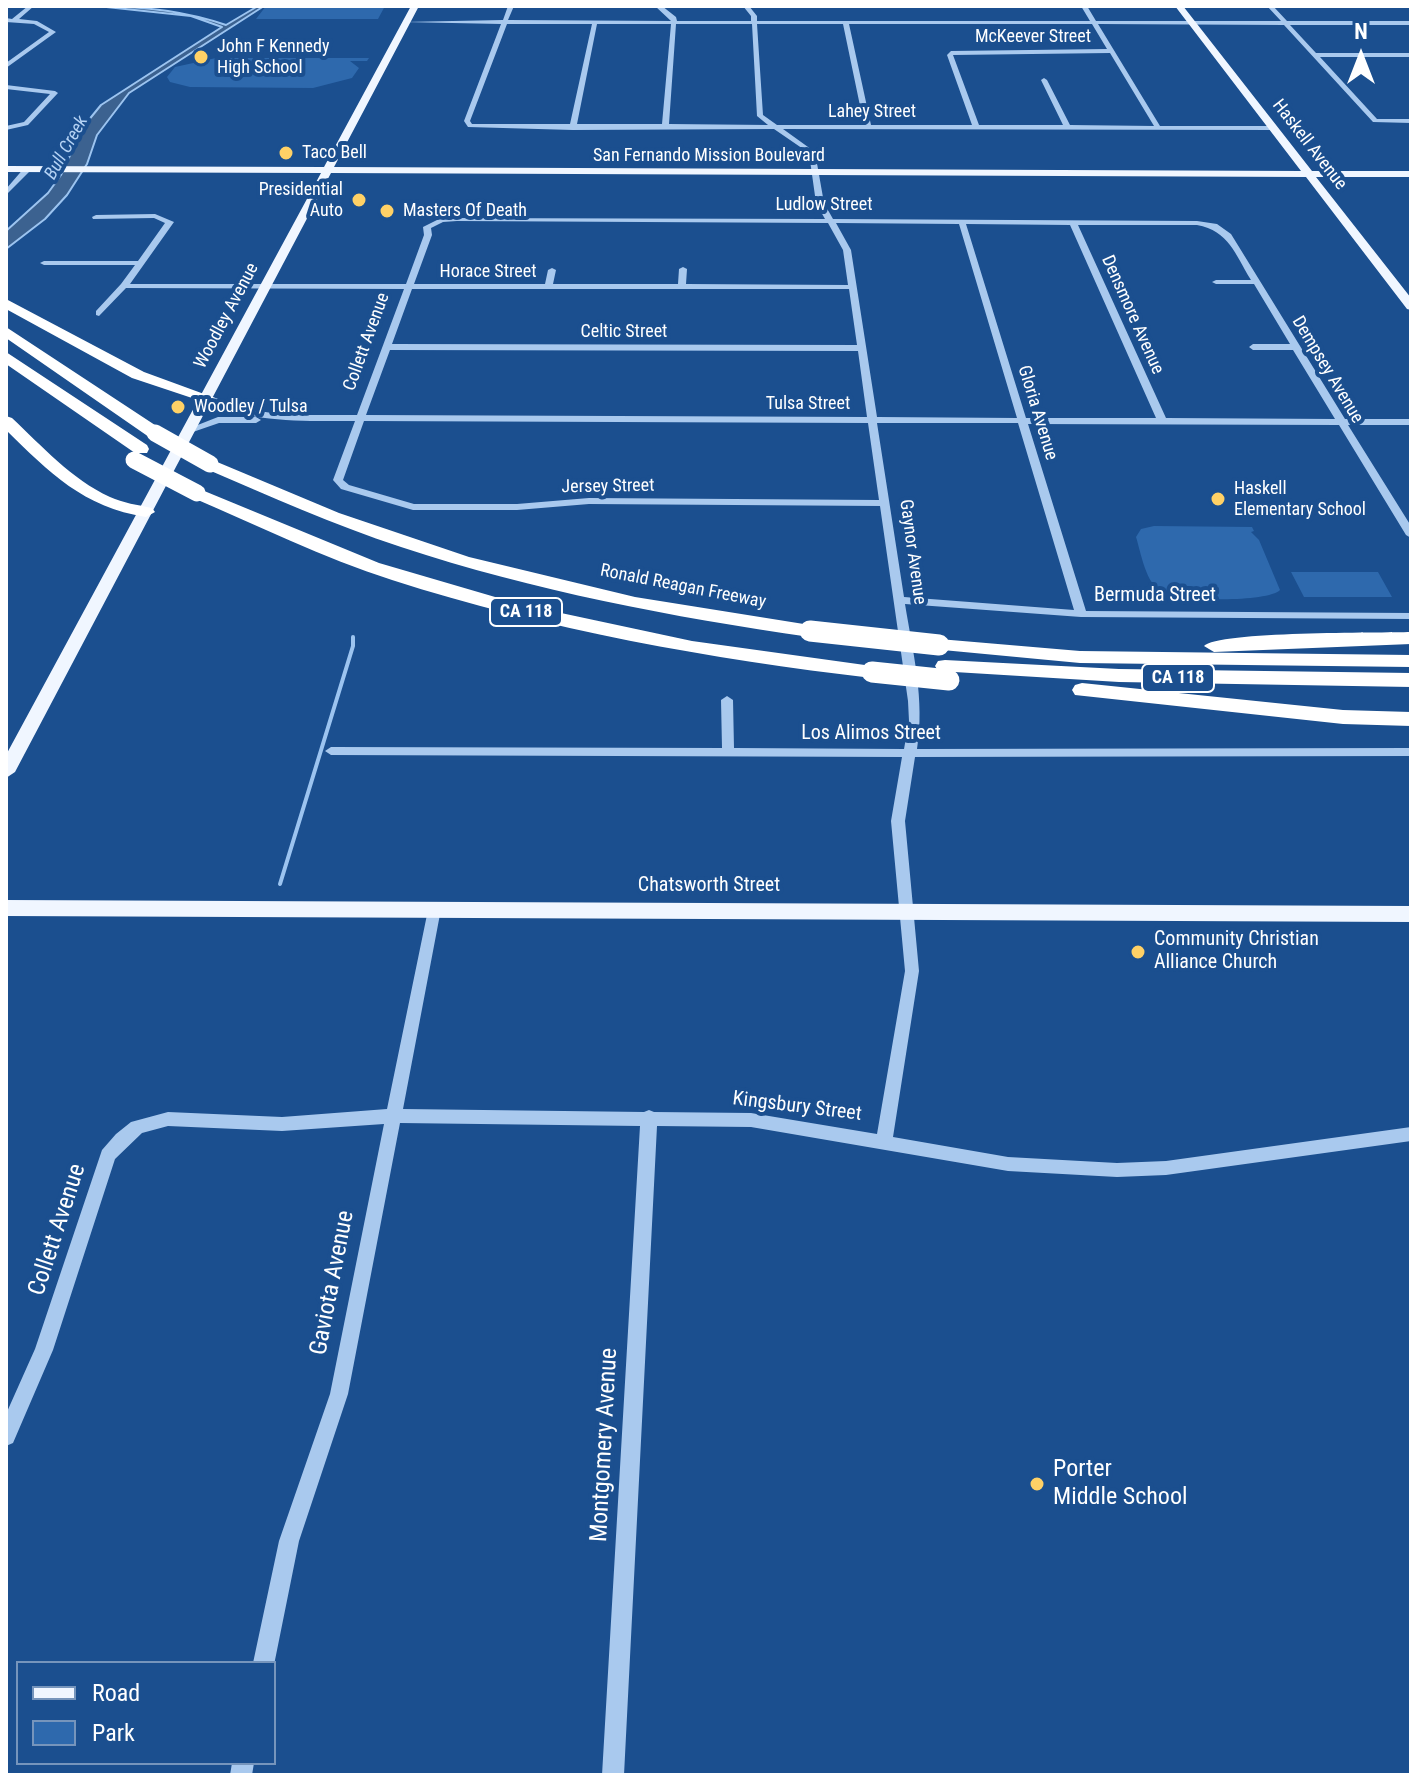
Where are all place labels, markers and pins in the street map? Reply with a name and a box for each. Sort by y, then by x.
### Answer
place label: John F Kennedy High School [217,36,329,78]
marker: John F Kennedy High School [192,48,210,66]
place label: Taco Bell [302,142,367,164]
marker: Taco Bell [277,144,295,162]
place label: Presidential Auto [259,179,343,222]
marker: Presidential Auto [350,191,368,209]
place label: Masters Of Death [403,200,527,222]
marker: Masters Of Death [378,202,396,220]
place label: Woodley / Tulsa [194,396,308,418]
marker: Woodley / Tulsa [169,398,187,416]
place label: Haskell Elementary School [1234,478,1366,520]
marker: Haskell Elementary School [1209,490,1227,508]
place label: Community Christian Alliance Church [1154,928,1319,975]
marker: Community Christian Alliance Church [1129,943,1147,961]
place label: Porter Middle School [1053,1456,1187,1512]
marker: Porter Middle School [1028,1475,1046,1493]

